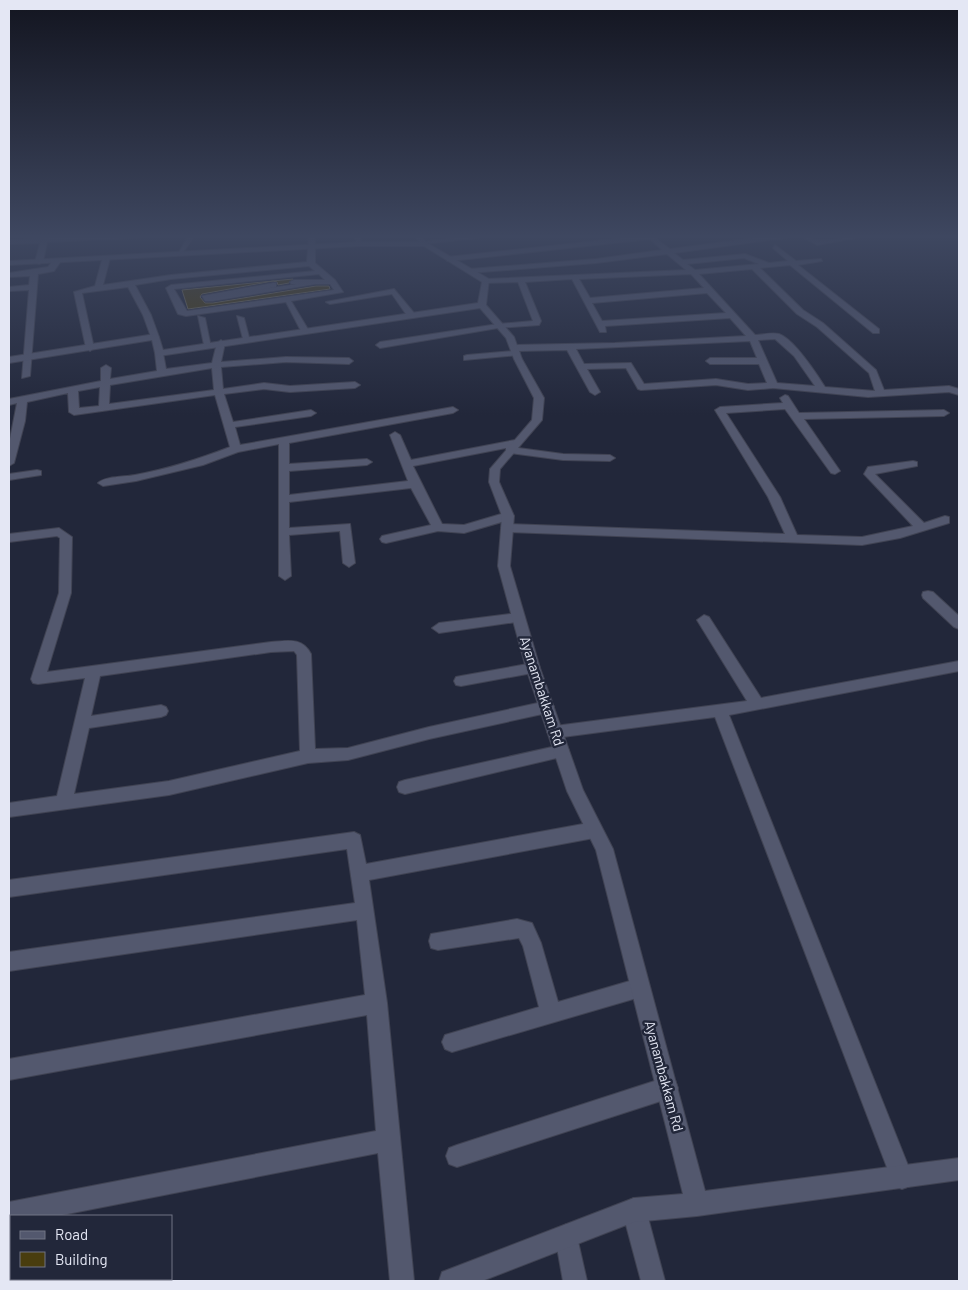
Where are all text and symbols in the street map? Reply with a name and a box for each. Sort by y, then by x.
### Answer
street label: Ayanambakkam Rd [517,634,568,748]
street label: Ayanambakkam Rd [641,1018,687,1133]
legend [10,1215,172,1280]
text: Road [55,1225,88,1243]
text: Building [55,1250,108,1268]

